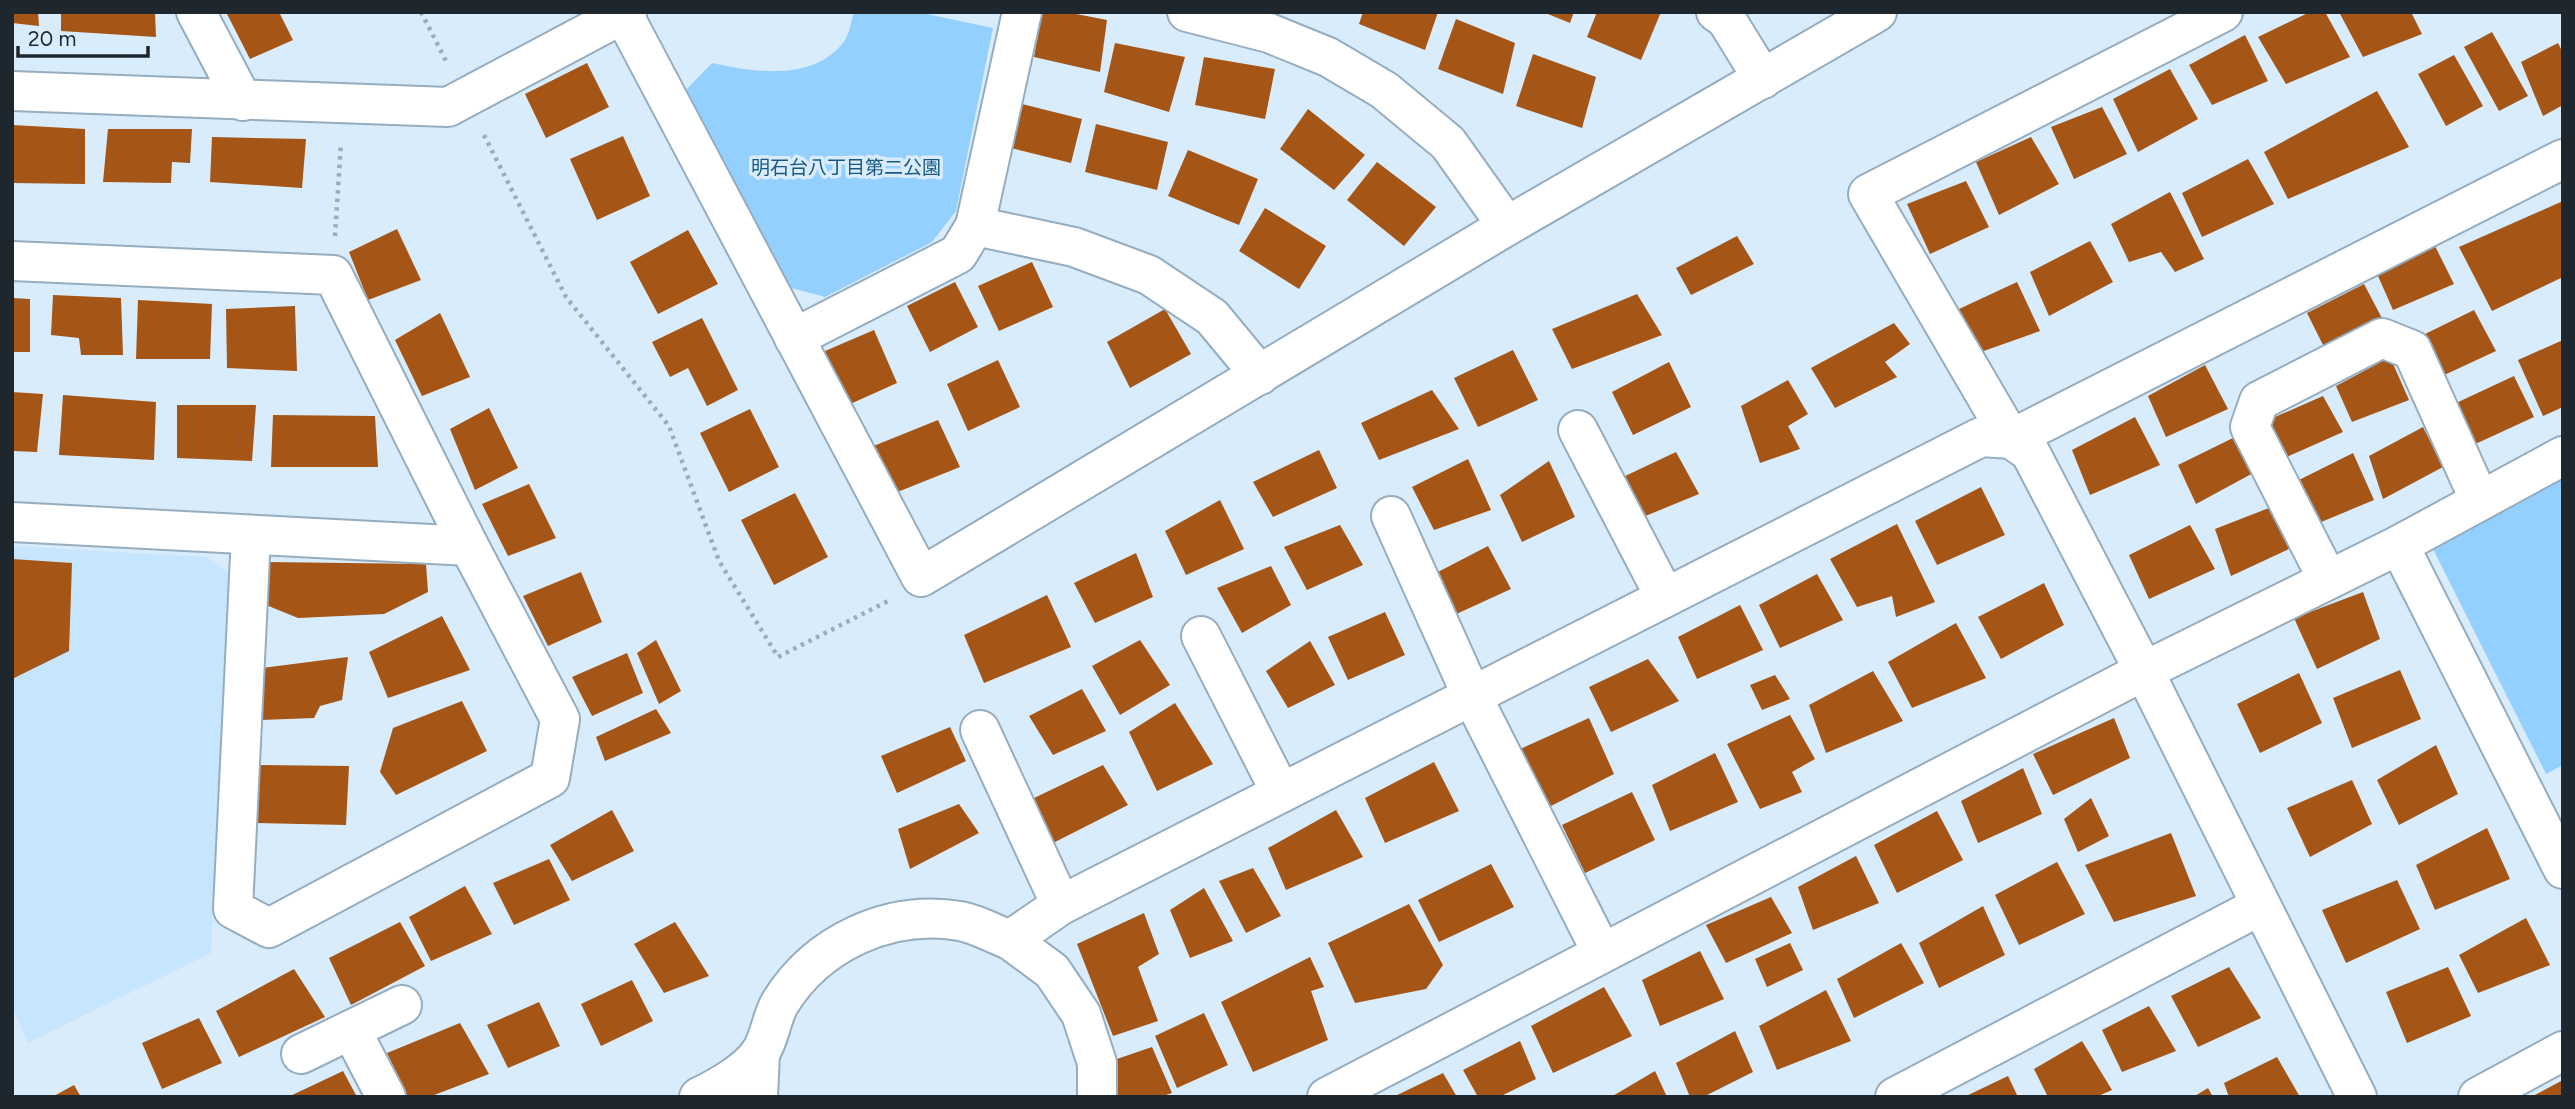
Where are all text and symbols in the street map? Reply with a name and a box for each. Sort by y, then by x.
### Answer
scale bar [18,14,147,58]
text: 20 m [28,26,76,51]
park label: 明石台八丁目第二公園 [751,156,941,179]

